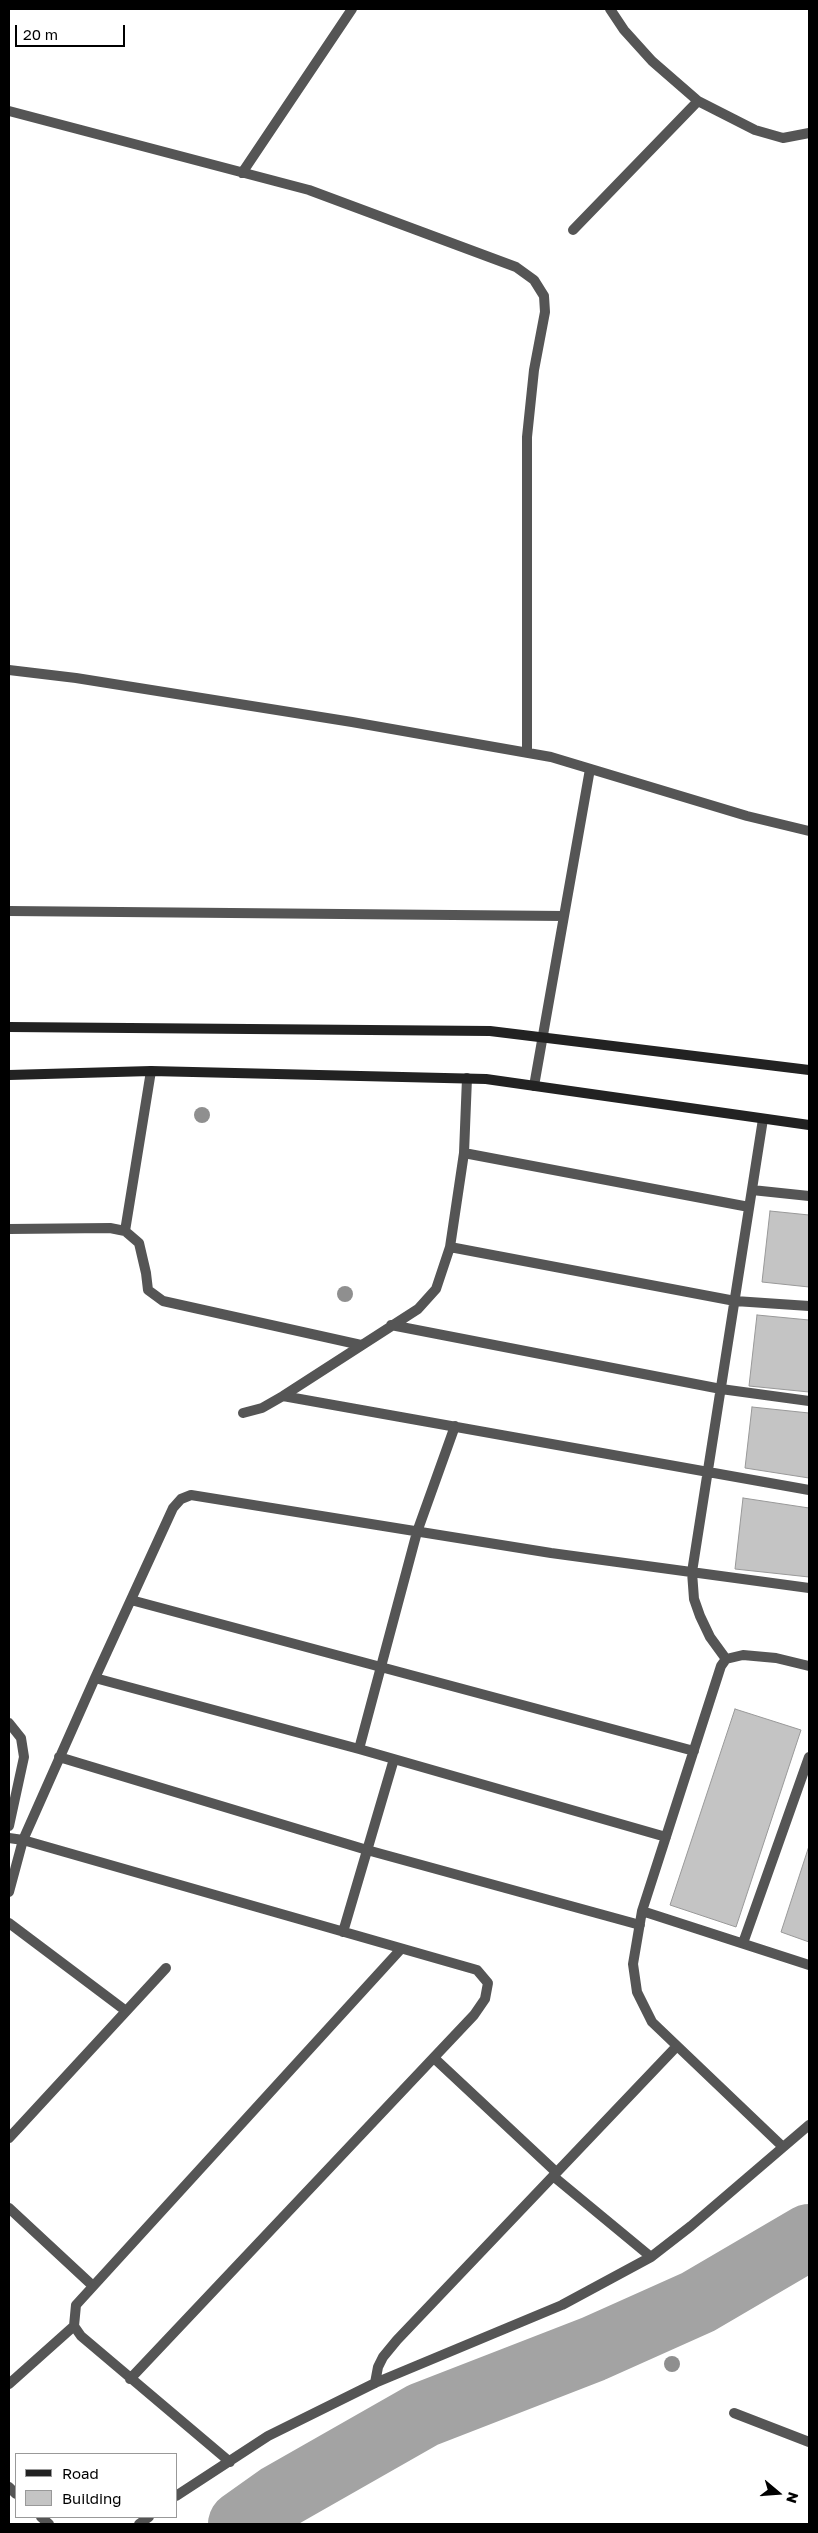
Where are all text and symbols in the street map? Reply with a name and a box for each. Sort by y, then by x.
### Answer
scale bar [18,15,128,47]
text: 20 m [23,25,58,43]
legend [15,2453,178,2518]
text: Road [62,2464,99,2482]
north arrow [753,2468,803,2518]
text: Building [62,2489,122,2507]
text: N [783,2490,802,2505]

